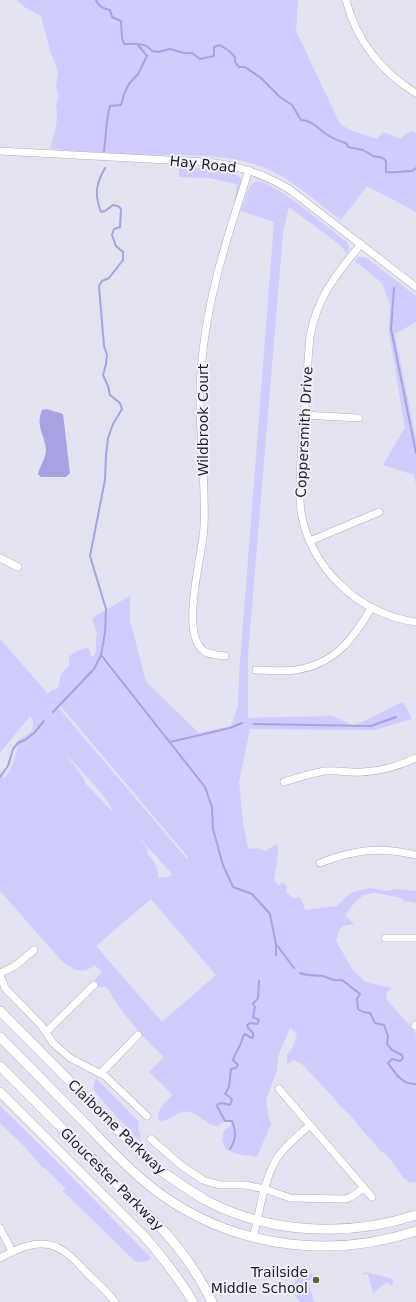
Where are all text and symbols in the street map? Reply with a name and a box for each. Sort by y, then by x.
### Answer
street label: Hay Road [169,153,237,175]
street label: Wildbrook Court [195,363,211,476]
street label: Coppersmith Drive [293,366,315,498]
street label: Claiborne Parkway [65,1076,169,1178]
street label: Gloucester Parkway [57,1124,167,1234]
place label: Trailside Middle School [211,1264,308,1296]
marker: Trailside Middle School [311,1275,321,1285]

